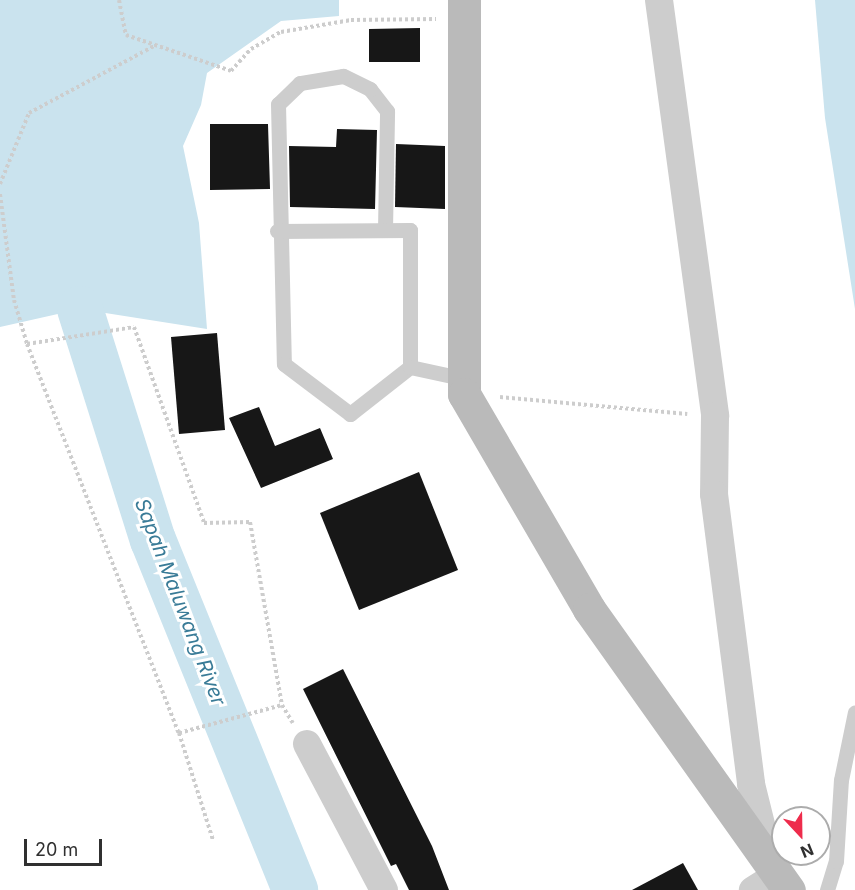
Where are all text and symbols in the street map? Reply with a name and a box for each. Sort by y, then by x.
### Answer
water label: Sapah Maluwang River [129,495,231,709]
north arrow [771,806,831,866]
scale bar [27,827,105,865]
text: 20 m [35,839,78,860]
text: N [798,839,816,862]

